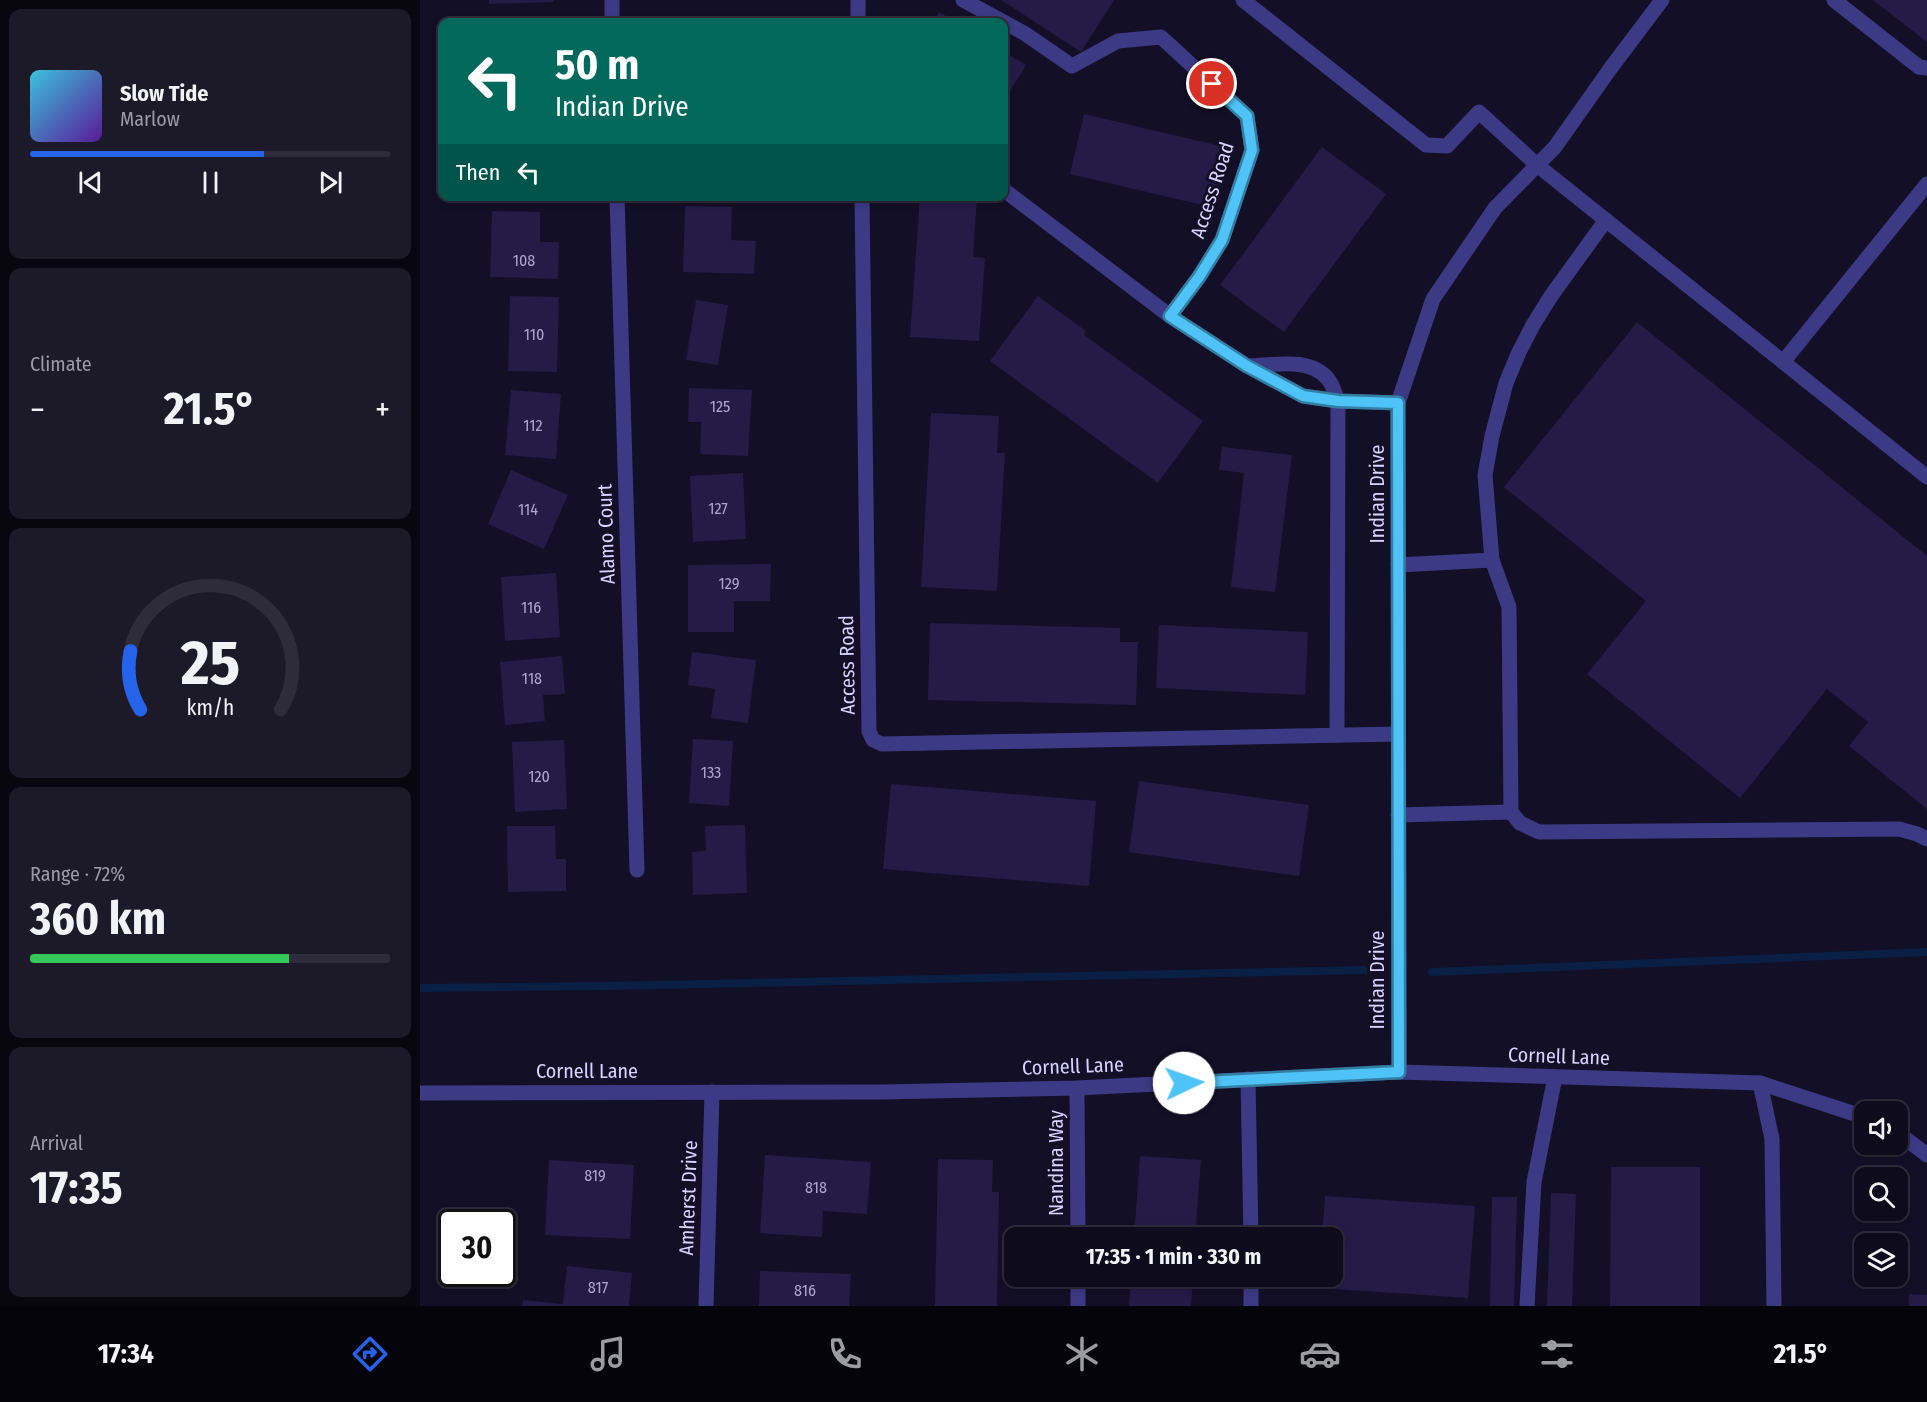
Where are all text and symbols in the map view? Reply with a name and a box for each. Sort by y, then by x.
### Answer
text: 50 m [555,40,639,90]
icon: left [456,42,534,120]
pin [1186,58,1237,109]
icon: arrive [1195,67,1228,100]
text: Slow Tide [120,80,208,107]
text: Indian Drive [555,91,689,123]
text: Marlow [120,107,180,131]
street label: Access Road [1185,139,1239,241]
icon: left [512,156,545,189]
text: Then [456,159,500,186]
icon: previous [74,166,107,199]
icon: pause [194,166,227,199]
icon: next [314,166,347,199]
house number: 108 [513,251,535,270]
house number: 110 [524,325,544,344]
text: Climate [30,352,92,376]
text: 21.5° [164,382,256,436]
text: − [30,390,45,430]
text: + [375,390,390,430]
house number: 125 [710,397,730,416]
house number: 112 [523,416,543,435]
street label: Indian Drive [1365,445,1389,543]
street label: Alamo Court [592,483,620,585]
house number: 127 [708,499,728,518]
house number: 114 [518,500,538,519]
house number: 129 [719,574,740,593]
house number: 116 [521,598,541,617]
street label: Access Road [834,615,860,715]
text: 25 [179,626,240,701]
house number: 118 [522,669,542,688]
text: km/h [186,695,234,721]
house number: 133 [701,763,721,782]
house number: 120 [528,767,550,786]
text: Range · 72% [30,862,125,886]
text: 360 km [30,892,166,946]
street label: Indian Drive [1365,931,1389,1029]
street label: Cornell Lane [1508,1042,1610,1070]
position arrow [1152,1051,1216,1115]
street label: Cornell Lane [1022,1052,1124,1080]
street label: Cornell Lane [536,1059,638,1083]
map controls [1854,1101,1908,1287]
button: sound [1854,1101,1908,1155]
street label: Nandina Way [1044,1110,1068,1216]
text: Arrival [30,1131,83,1155]
street label: Amherst Drive [674,1140,702,1256]
text: 17:35 [30,1161,123,1215]
house number: 819 [584,1166,606,1185]
button: search [1854,1167,1908,1221]
house number: 818 [805,1178,827,1197]
speed limit sign: 30 [438,1209,516,1287]
button: layers [1854,1233,1908,1287]
text: 17:35 · 1 min · 330 m [1086,1243,1261,1270]
house number: 817 [588,1278,609,1297]
house number: 816 [794,1281,816,1300]
icon: directions [349,1333,391,1375]
icon: music [587,1333,629,1375]
icon: phone [824,1333,866,1375]
icon: climate [1061,1333,1103,1375]
icon: car [1299,1333,1341,1375]
icon: filters [1536,1333,1578,1375]
text: 17:34 [98,1338,154,1370]
text: 21.5° [1774,1338,1829,1370]

